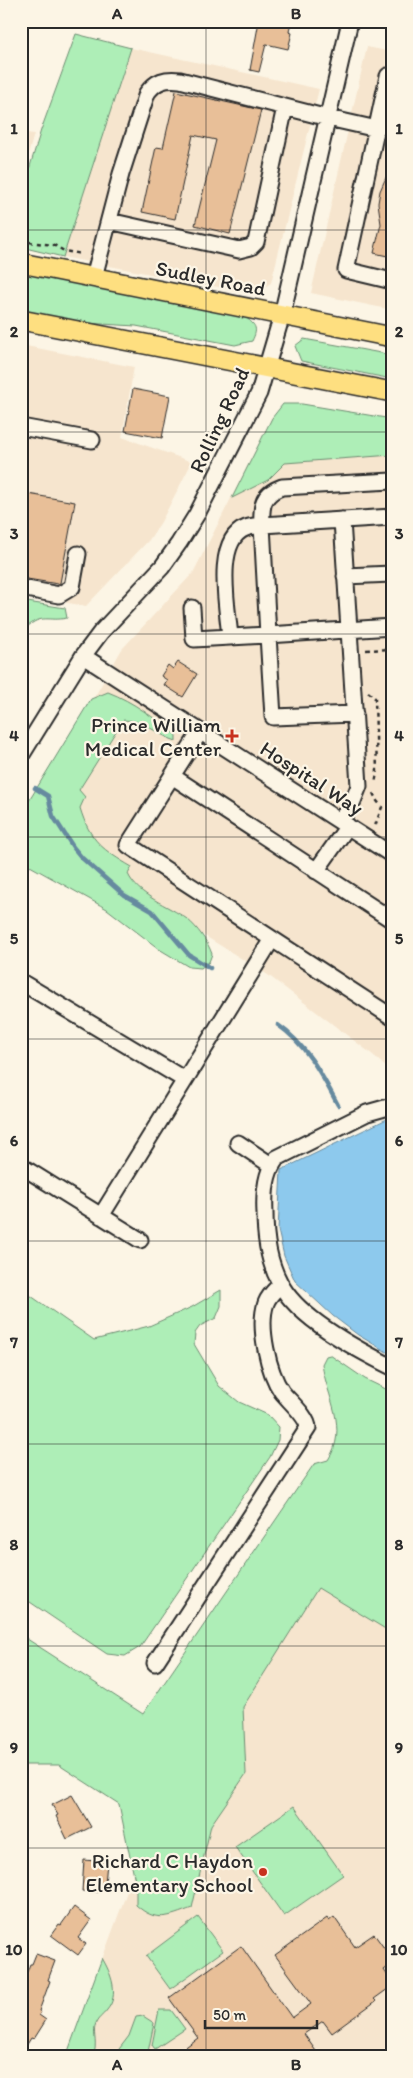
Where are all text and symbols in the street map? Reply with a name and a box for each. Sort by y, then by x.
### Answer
text: A [111,4,123,23]
text: B [291,4,302,23]
text: 1 [10,119,18,138]
text: 1 [395,119,403,138]
street label: Sudley Road [154,255,268,301]
text: 2 [10,322,19,341]
text: 2 [395,322,404,341]
street label: Rolling Road [184,363,254,477]
text: 3 [10,524,19,543]
text: 3 [395,524,404,543]
place label: Prince William Medical Center [85,712,222,761]
text: 4 [9,726,19,745]
text: 4 [394,726,404,745]
marker: Prince William Medical Center [225,729,239,743]
street label: Hospital Way [256,735,368,821]
text: 5 [10,929,19,948]
text: 5 [395,929,404,948]
text: 6 [10,1131,19,1150]
text: 6 [395,1131,404,1150]
text: 7 [9,1333,18,1352]
text: 7 [394,1333,403,1352]
text: 8 [10,1535,19,1554]
text: 8 [395,1535,404,1554]
text: 9 [10,1738,18,1757]
text: 9 [395,1738,403,1757]
place label: Richard C Haydon Elementary School [86,1848,253,1897]
marker: Richard C Haydon Elementary School [257,1866,269,1878]
text: 10 [5,1940,23,1959]
text: 10 [390,1940,408,1959]
scale bar [205,1998,318,2030]
text: 50 m [213,2006,246,2024]
text: A [111,2055,123,2074]
text: B [291,2055,302,2074]

